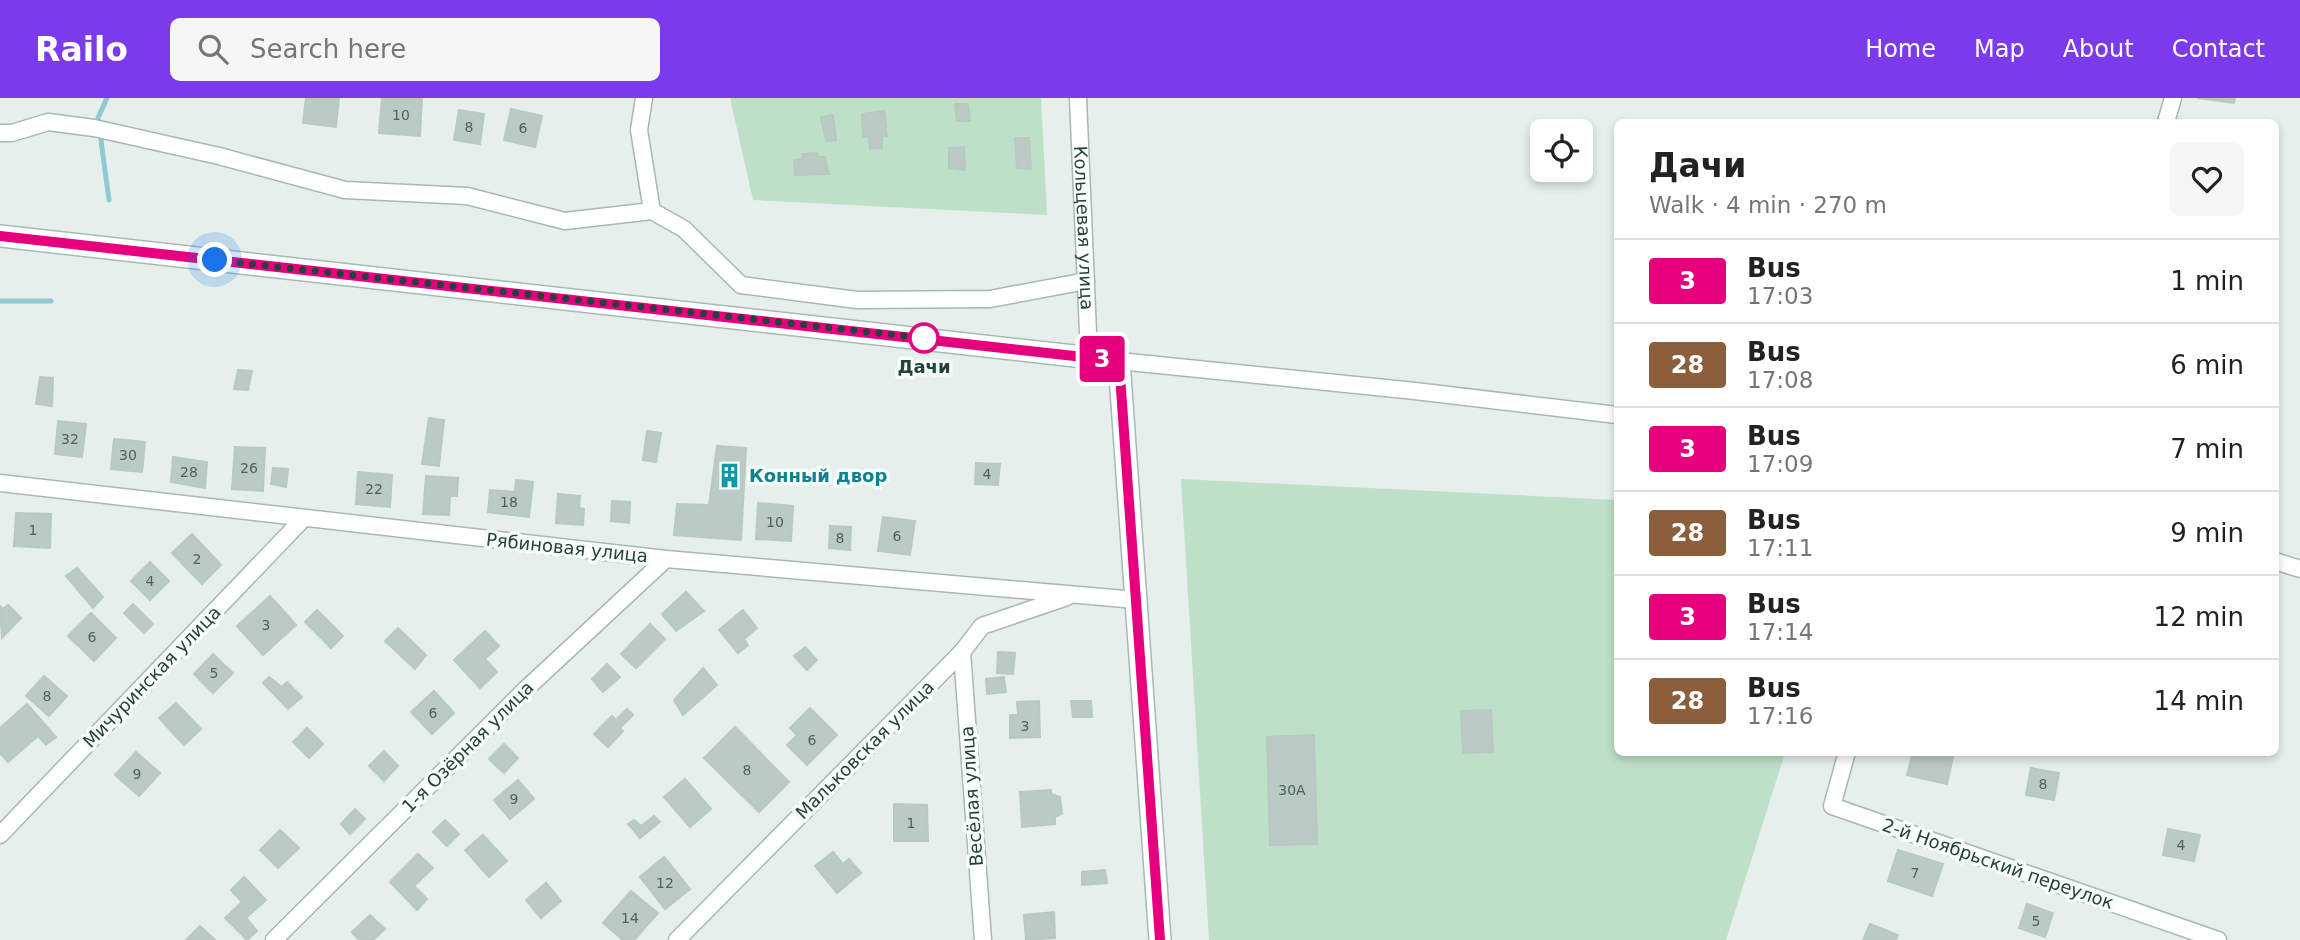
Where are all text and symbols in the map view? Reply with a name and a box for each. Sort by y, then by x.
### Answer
search box [170,18,660,81]
text: Railo [35,30,128,69]
icon: search [194,30,232,68]
text: Search here [250,34,406,64]
text: Home [1865,35,1936,63]
text: Map [1974,35,2025,63]
text: About [2063,35,2134,63]
text: Contact [2172,35,2265,63]
house number: 10 [392,107,410,123]
house number: 8 [465,119,473,135]
map controls [1530,119,1593,182]
button: locate [1530,119,1593,182]
house number: 6 [519,120,528,136]
button: heart [2170,142,2244,216]
street label: Кольцевая улица [1070,145,1098,311]
text: Дачи [1649,146,1746,185]
text: Walk · 4 min · 270 m [1649,192,1887,218]
your location [197,242,232,277]
text: Bus [1747,253,1801,283]
text: 1 min [2170,266,2244,296]
text: 3 [1679,267,1696,295]
text: 17:03 [1747,283,1813,309]
marker: Дачи [909,323,939,353]
line badge: 3 [1079,336,1125,382]
text: Bus [1747,337,1801,367]
text: 3 [1094,345,1110,373]
text: 6 min [2170,350,2244,380]
text: 28 [1671,351,1704,379]
place label: Дачи [897,356,951,377]
text: 17:08 [1747,367,1813,393]
text: Bus [1747,421,1801,451]
house number: 32 [61,431,79,447]
text: 7 min [2170,434,2244,464]
text: 3 [1679,435,1696,463]
house number: 30 [119,447,137,463]
text: 17:09 [1747,451,1813,477]
house number: 26 [240,460,258,476]
building icon: Конный двор [715,462,743,490]
house number: 28 [180,464,198,480]
place label: Конный двор [749,465,887,486]
house number: 4 [983,466,992,482]
house number: 22 [365,481,383,497]
house number: 18 [500,494,518,510]
text: Bus [1747,505,1801,535]
house number: 10 [766,514,784,530]
text: 9 min [2170,518,2244,548]
text: 28 [1671,519,1704,547]
house number: 1 [29,522,37,538]
house number: 6 [893,528,902,544]
street label: Рябиновая улица [485,529,649,566]
house number: 8 [836,530,844,546]
text: 17:11 [1747,535,1813,561]
house number: 2 [193,551,201,567]
house number: 4 [146,573,155,589]
text: Bus [1747,589,1801,619]
street label: Мичуринская улица [78,601,225,752]
text: 12 min [2154,602,2244,632]
text: 3 [1679,603,1696,631]
house number: 3 [262,617,270,633]
text: 17:14 [1747,619,1813,645]
house number: 6 [88,629,97,645]
house number: 5 [210,665,218,681]
text: Bus [1747,673,1801,703]
street label: Мальковская улица [791,676,938,823]
street label: 1-я Озёрная улица [398,677,538,817]
text: 14 min [2154,686,2244,716]
text: 28 [1671,687,1704,715]
house number: 8 [43,688,51,704]
text: 17:16 [1747,703,1813,729]
house number: 6 [429,705,438,721]
house number: 3 [1021,718,1029,734]
street label: Весёлая улица [956,725,987,867]
house number: 6 [808,732,817,748]
house number: 8 [743,762,751,778]
house number: 9 [133,766,141,782]
house number: 8 [2039,776,2047,792]
house number: 30А [1278,782,1306,798]
house number: 9 [510,791,518,807]
street label: 2-й Ноябрьский переулок [1880,814,2117,913]
house number: 1 [907,815,915,831]
house number: 4 [2177,837,2186,853]
house number: 7 [1911,865,1919,881]
house number: 12 [656,875,674,891]
house number: 14 [621,910,639,926]
house number: 5 [2032,913,2040,929]

